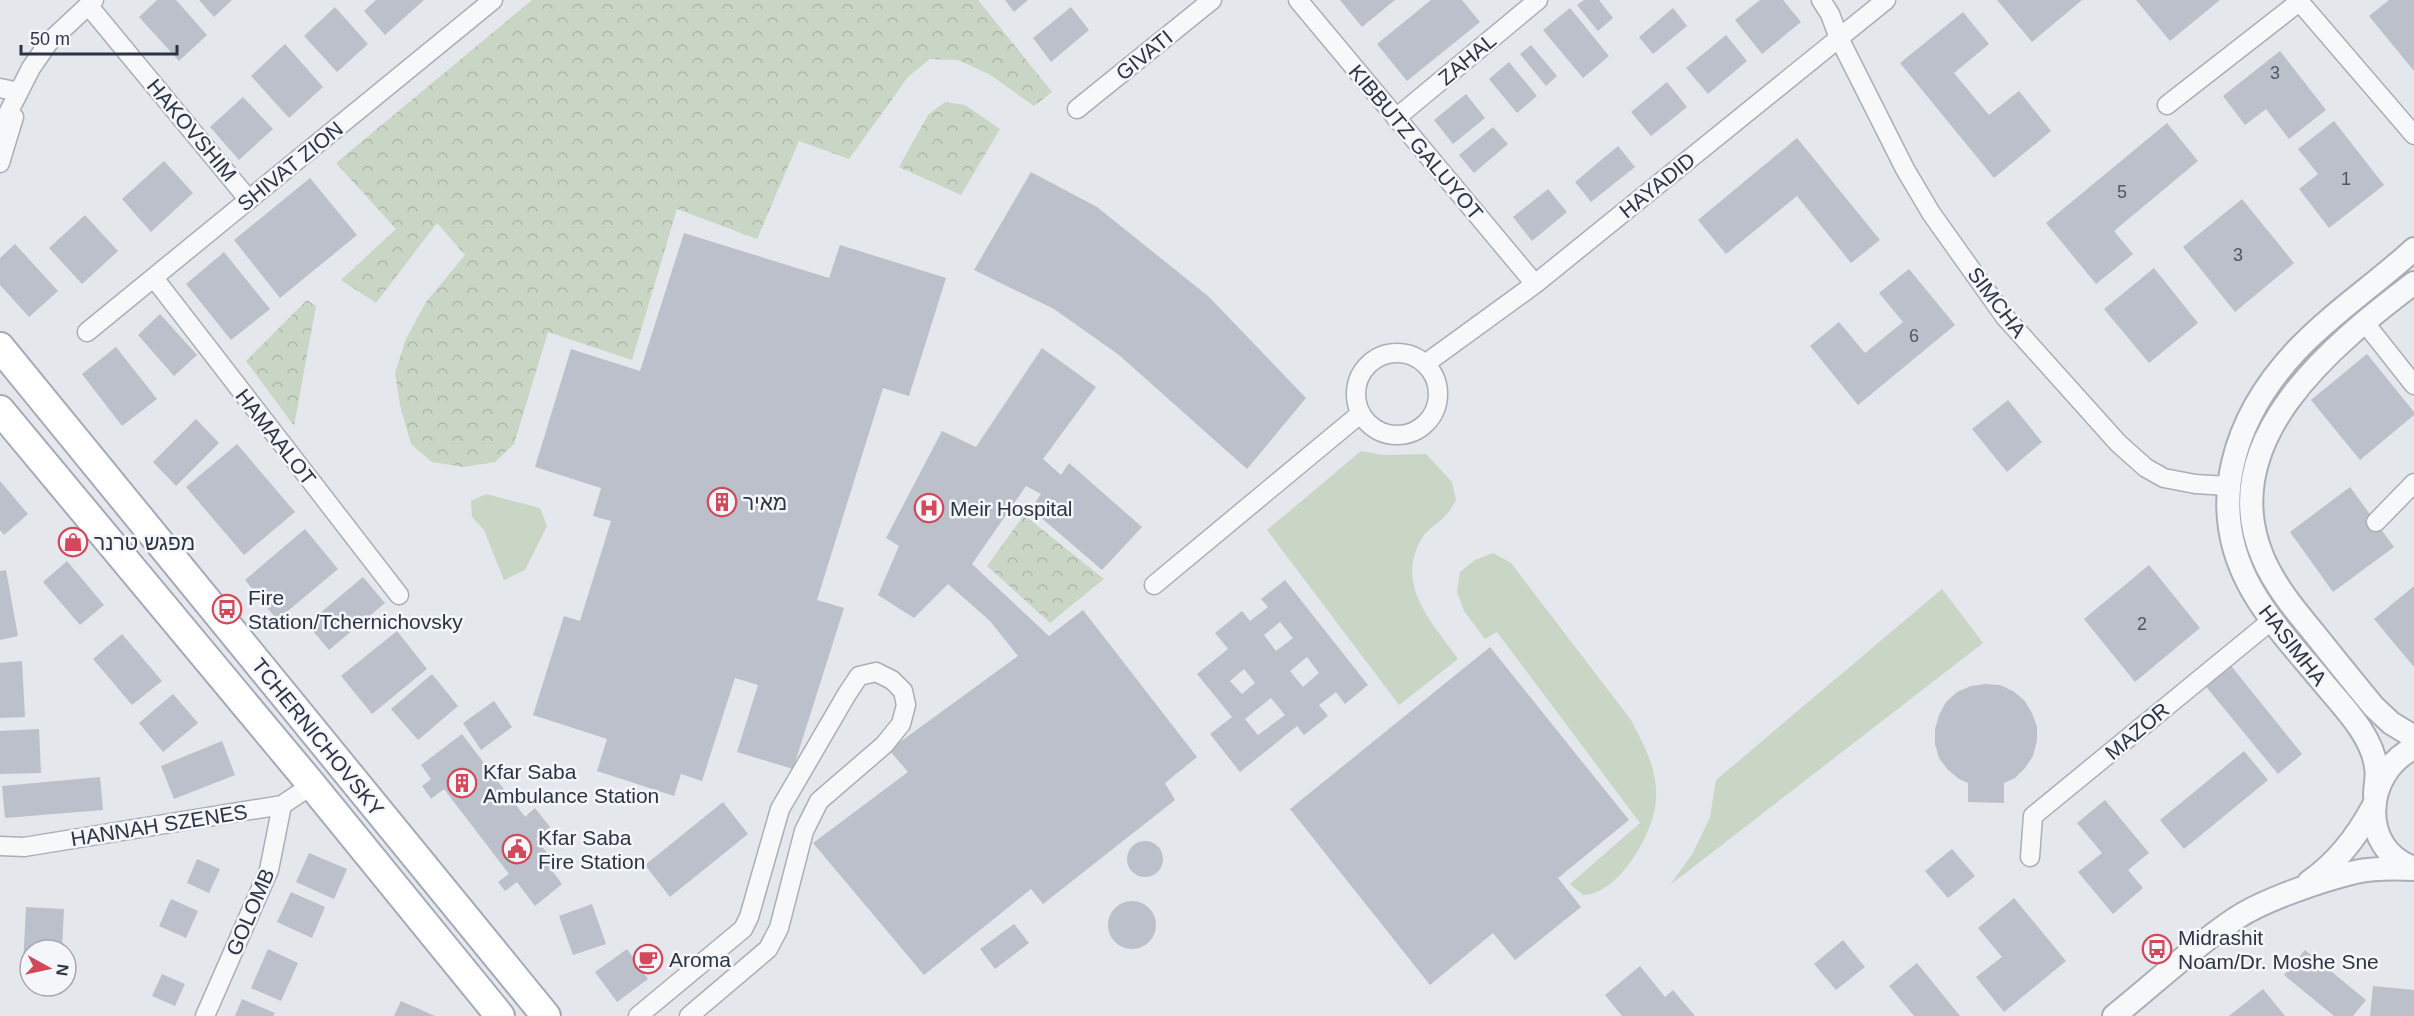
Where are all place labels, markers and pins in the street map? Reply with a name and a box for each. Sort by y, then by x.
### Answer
building icon: מאיר [706,486,738,518]
place label: מאיר [743,491,787,514]
hospital icon: Meir Hospital [913,492,945,524]
place label: Meir Hospital [950,497,1073,520]
shop icon: מפגש טרנר [57,526,89,558]
place label: מפגש טרנר [94,531,195,554]
place label: Fire Station/Tchernichovsky [248,586,463,633]
bus stop icon: Fire Station/Tchernichovsky [211,593,243,625]
place label: Kfar Saba Ambulance Station [483,760,659,807]
building icon: Kfar Saba Ambulance Station [446,767,478,799]
place label: Kfar Saba Fire Station [538,826,645,873]
public building icon: Kfar Saba Fire Station [501,833,533,865]
place label: Midrashit Noam/Dr. Moshe Sne [2178,926,2379,973]
bus stop icon: Midrashit Noam/Dr. Moshe Sne [2141,933,2173,965]
cafe icon: Aroma [632,943,664,975]
place label: Aroma [669,948,731,971]

